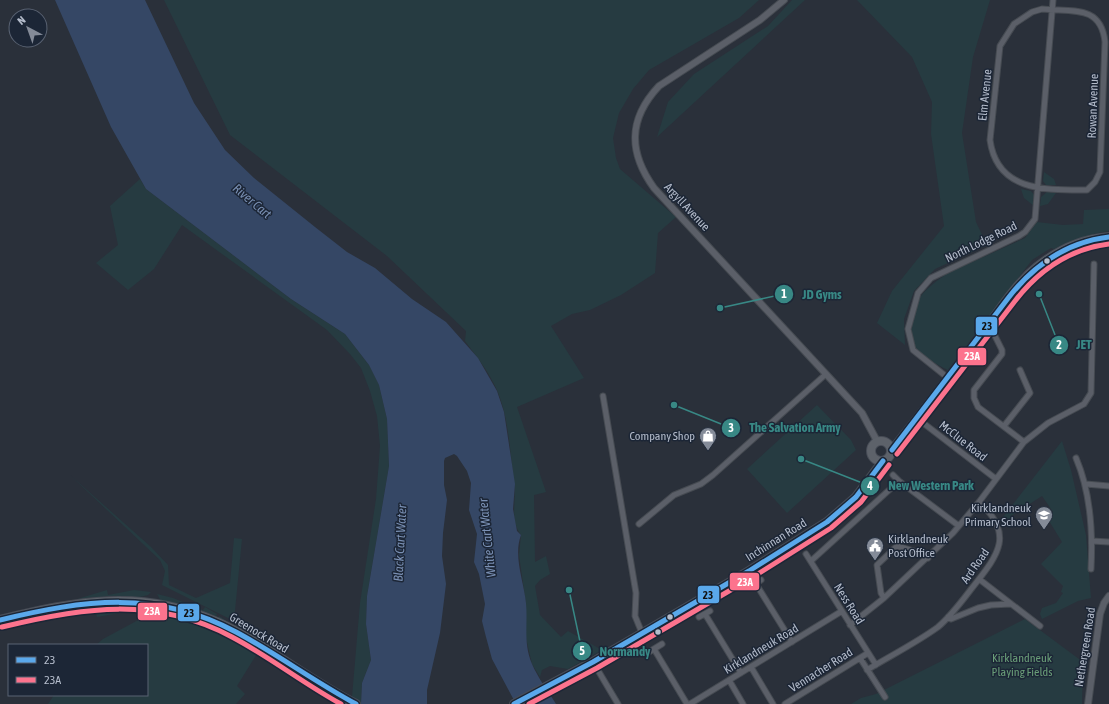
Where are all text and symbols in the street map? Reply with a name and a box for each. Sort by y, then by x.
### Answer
north arrow [8,8,48,48]
text: N [15,14,28,27]
street label: Elm Avenue [975,69,995,121]
street label: Rowan Avenue [1085,73,1101,139]
street label: Argyll Avenue [661,180,713,234]
water label: River Cart [230,181,274,222]
street label: North Lodge Road [943,219,1019,265]
unlabelled marker [1042,256,1052,266]
callout: JD Gyms [774,282,850,307]
text: 1 [781,287,787,301]
text: JD Gyms [801,287,842,302]
line badge: 23 [975,316,998,336]
text: 23 [982,320,992,332]
callout: JET [1049,332,1100,357]
text: JET [1075,337,1092,352]
text: 2 [1056,338,1062,352]
line badge: 23A [957,347,987,366]
text: 23A [964,350,980,362]
callout: The Salvation Army [721,415,849,440]
street label: McClue Road [936,418,990,464]
text: The Salvation Army [749,420,841,435]
text: 3 [728,421,734,435]
shop icon: Company Shop [698,426,718,451]
place label: Company Shop [629,429,695,443]
callout: New Western Park [860,473,982,498]
text: New Western Park [888,478,974,493]
text: 4 [866,479,873,493]
water label: White Cart Water [475,496,499,578]
place label: Kirklandneuk Primary School [965,501,1032,529]
water label: Black Cart Water [390,503,410,582]
school or university icon: Kirklandneuk Primary School [1034,505,1054,530]
street label: Inchinnan Road [743,516,809,564]
place label: Kirklandneuk Post Office [888,532,949,560]
public building icon: Kirklandneuk Post Office [865,536,885,561]
street label: Ard Road [958,546,992,586]
line badge: 23A [729,572,760,591]
text: 23A [737,576,753,588]
street label: Ness Road [831,581,867,627]
line badge: 23 [697,585,720,604]
text: 23 [703,589,713,601]
line badge: 23A [137,602,168,621]
line badge: 23 [177,603,200,622]
text: 23A [144,605,160,617]
street label: Nethergreen Road [1072,606,1098,688]
text: 23 [184,607,194,619]
street label: Greenock Road [227,610,291,656]
unlabelled marker [665,612,675,622]
street label: Kirklandneuk Road [721,621,801,677]
unlabelled marker [653,627,663,637]
callout: Normandy [572,639,658,664]
legend [8,644,148,696]
text: 5 [579,644,585,658]
text: Normandy [600,644,651,659]
street label: Vennacher Road [787,645,855,695]
park label: Kirklandneuk Playing Fields [992,651,1053,679]
text: 23 [44,653,55,667]
text: 23A [44,673,61,687]

